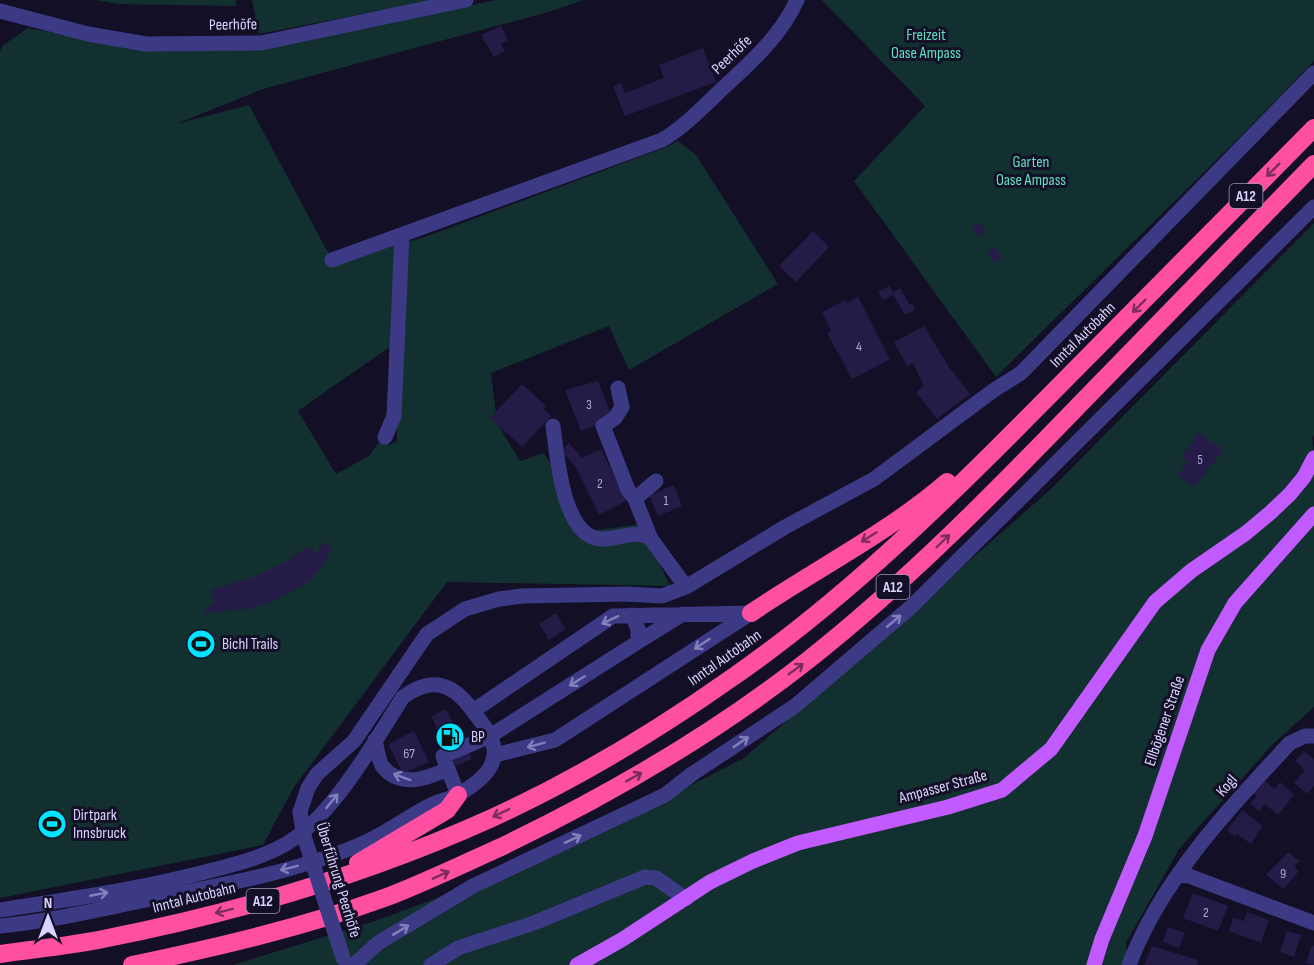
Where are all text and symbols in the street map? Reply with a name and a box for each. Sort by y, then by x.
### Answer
street label: Peerhöfe [209,15,257,35]
park label: Freizeit Oase Ampass [891,26,961,63]
street label: Peerhöfe [708,31,756,79]
park label: Garten Oase Ampass [996,153,1066,190]
one-way arrow [1265,162,1280,177]
road number: A12 [1230,184,1262,208]
street label: Inntal Autobahn [1046,298,1120,372]
one-way arrow [1131,299,1146,314]
house number: 4 [856,338,862,355]
house number: 3 [586,396,592,413]
house number: 5 [1197,451,1203,468]
house number: 2 [597,475,603,492]
house number: 1 [664,492,669,509]
one-way arrow [861,532,878,544]
one-way arrow [935,534,950,548]
road number: A12 [876,575,910,599]
one-way arrow [601,614,619,626]
one-way arrow [886,614,901,628]
street label: Inntal Autobahn [685,626,765,690]
sports icon: Bichl Trails [185,628,217,660]
place label: Bichl Trails [222,635,279,654]
one-way arrow [694,638,711,651]
one-way arrow [787,663,803,675]
street label: Ellbögener Straße [1141,673,1189,769]
one-way arrow [569,675,586,687]
fuel station icon: BP [434,721,466,753]
place label: BP [471,728,485,747]
one-way arrow [732,736,749,748]
one-way arrow [527,740,546,751]
house number: 67 [403,745,415,762]
street label: Ampasser Straße [896,766,989,808]
one-way arrow [393,771,411,782]
one-way arrow [625,771,642,783]
street label: Kogl [1212,771,1242,801]
one-way arrow [326,793,339,809]
place label: Dirtpark Innsbruck [73,806,126,843]
sports icon: Dirtpark Innsbruck [36,808,68,840]
one-way arrow [492,808,510,820]
street label: Überführung Peerhöfe [311,820,365,940]
one-way arrow [564,833,582,845]
one-way arrow [280,863,299,875]
house number: 9 [1280,865,1286,882]
one-way arrow [432,868,450,880]
street label: Inntal Autobahn [150,879,238,917]
north arrow [18,887,78,947]
one-way arrow [89,888,109,899]
road number: A12 [246,889,280,913]
text: N [44,894,52,913]
house number: 2 [1203,904,1209,921]
one-way arrow [215,906,234,918]
one-way arrow [392,923,409,935]

